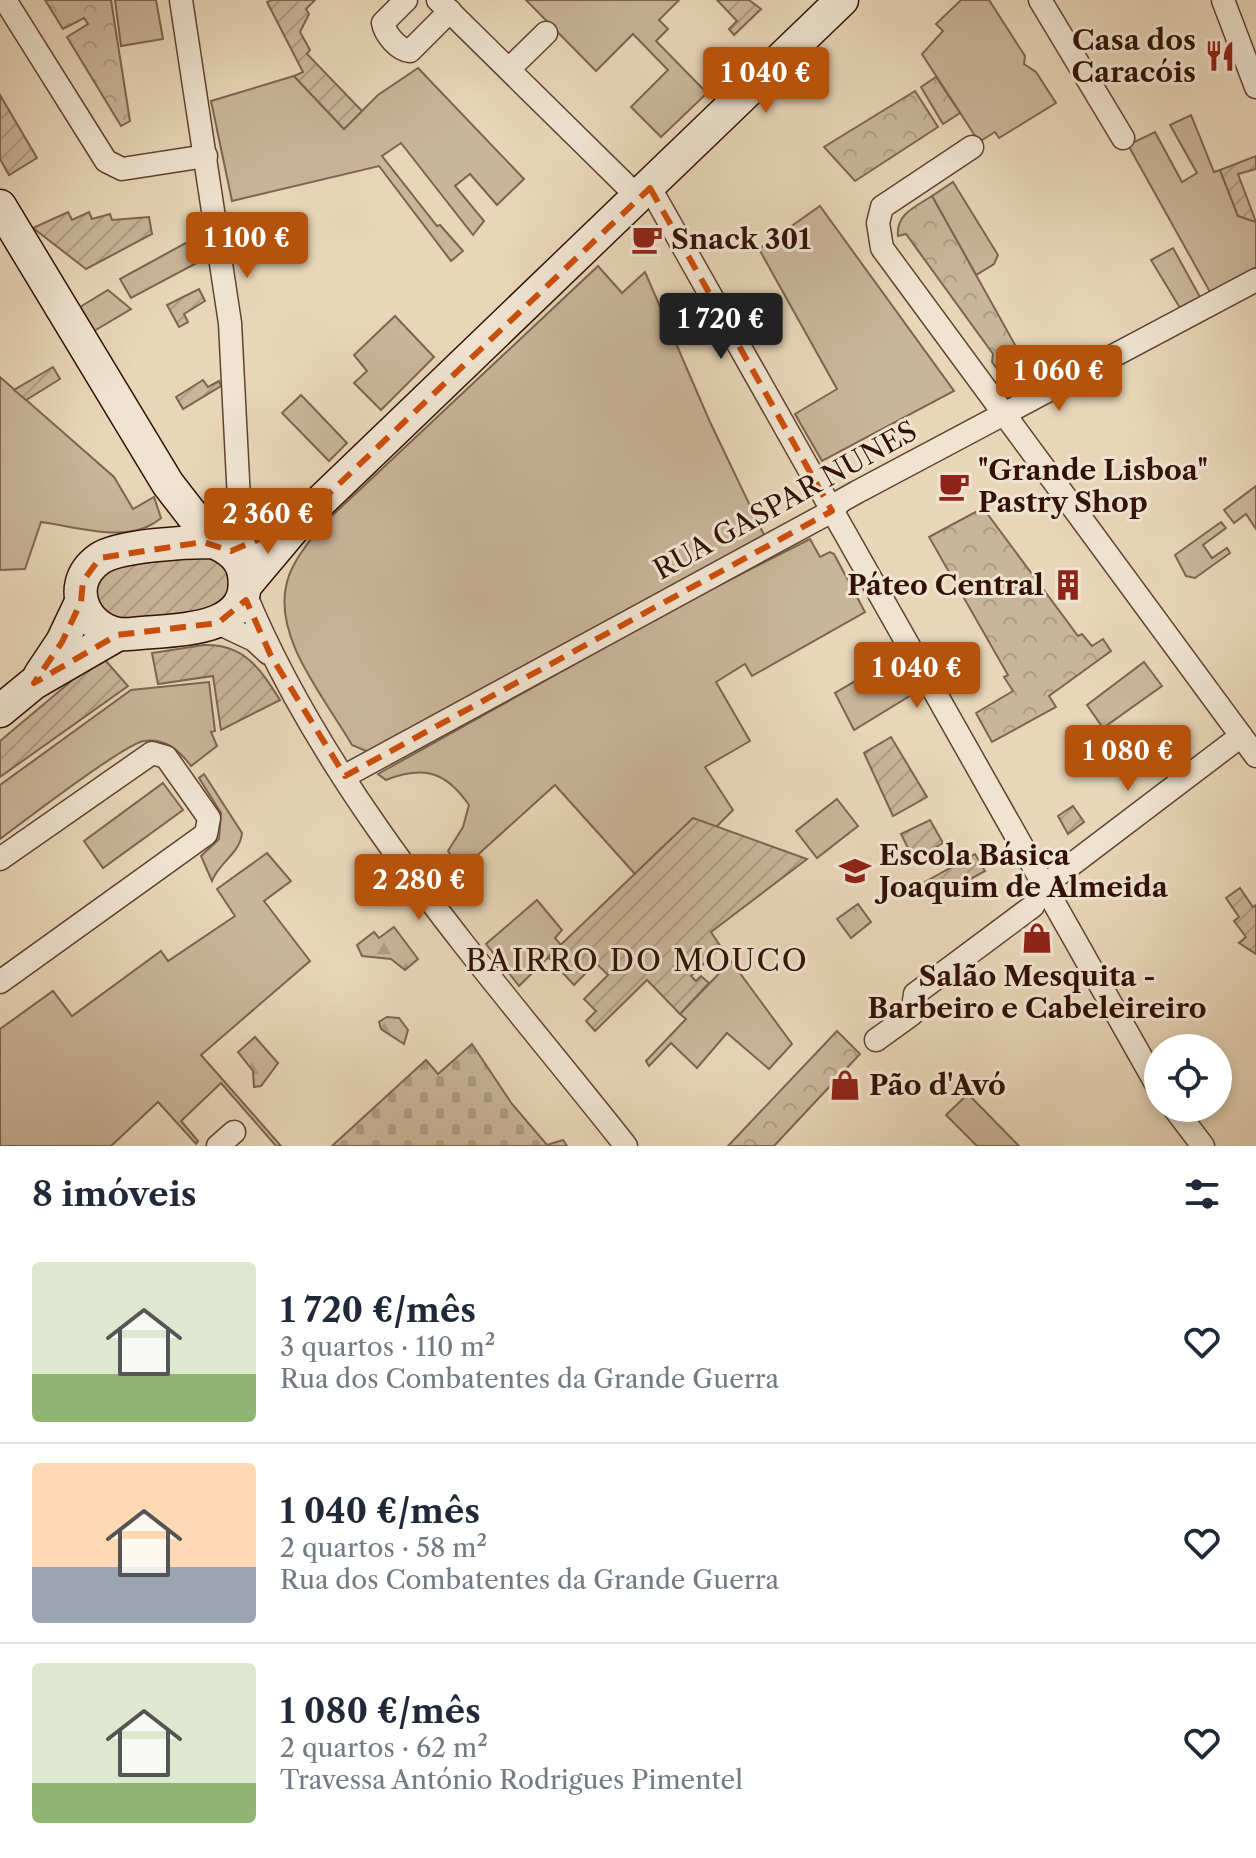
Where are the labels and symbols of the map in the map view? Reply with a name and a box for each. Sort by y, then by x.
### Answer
place label: Casa dos Caracóis [1071,23,1196,89]
restaurant icon: Casa dos Caracóis [1203,39,1237,73]
pin: 1 040 € [692,47,840,115]
pin: 1 100 € [173,212,321,280]
cafe icon: Snack 301 [630,222,664,256]
place label: Snack 301 [671,222,811,256]
pin: 1 720 € [647,293,795,361]
pin: 1 060 € [985,345,1133,413]
street label: RUA GASPAR NUNES [647,413,923,587]
place label: "Grande Lisboa" Pastry Shop [978,453,1208,519]
cafe icon: "Grande Lisboa" Pastry Shop [937,469,971,503]
pin: 2 360 € [194,488,342,556]
place label: Páteo Central [847,568,1044,602]
building icon: Páteo Central [1051,568,1085,602]
pin: 1 040 € [843,642,991,710]
pin: 1 080 € [1054,725,1202,793]
place label: Escola Básica Joaquim de Almeida [874,838,1169,904]
pin: 2 280 € [345,854,493,922]
school or university icon: Escola Básica Joaquim de Almeida [838,854,872,888]
shop icon: Salão Mesquita - Barbeiro e Cabeleireiro [1020,921,1054,955]
district label: BAIRRO DO MOUCO [465,942,809,979]
place label: Salão Mesquita - Barbeiro e Cabeleireiro [867,959,1207,1025]
shop icon: Pão d'Avó [828,1068,862,1102]
place label: Pão d'Avó [869,1068,1006,1102]

